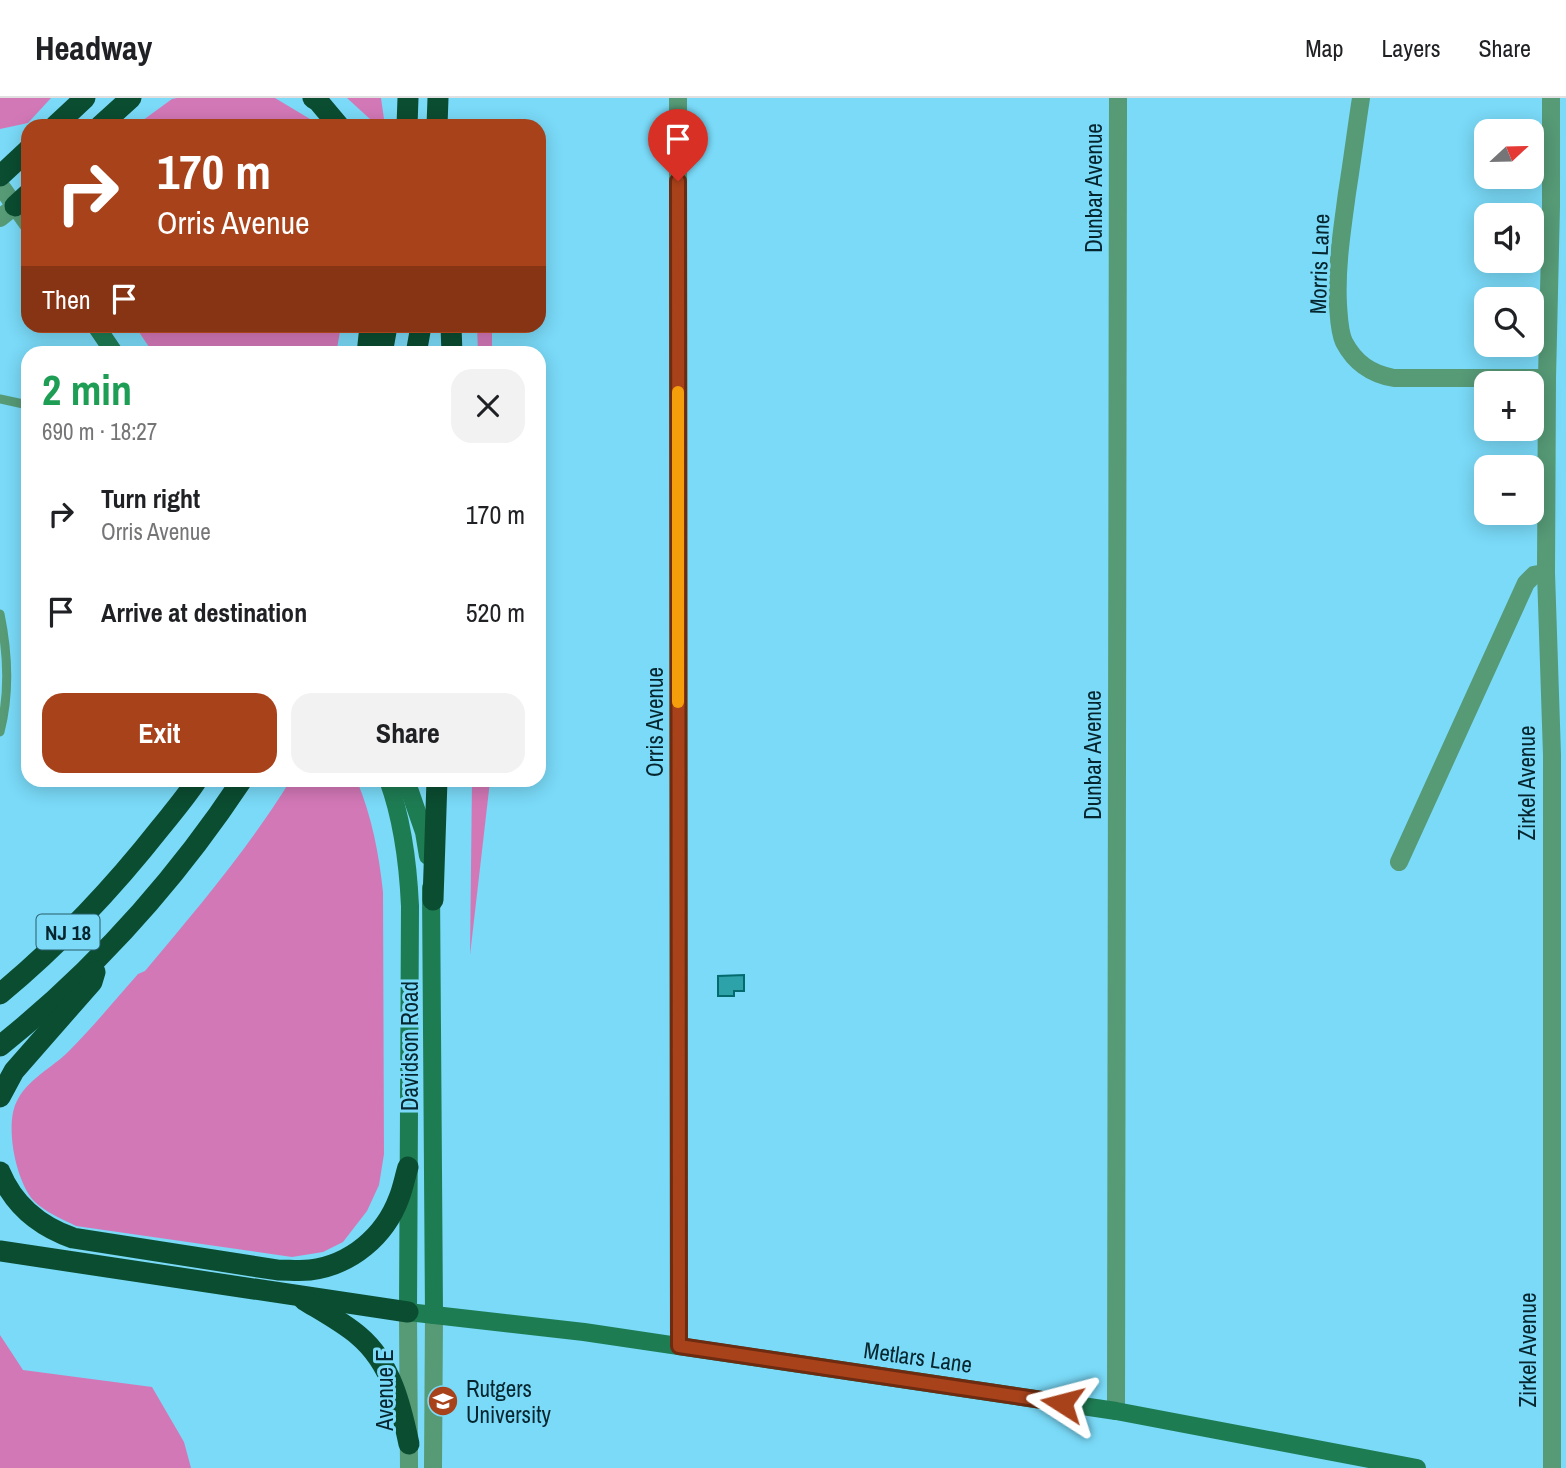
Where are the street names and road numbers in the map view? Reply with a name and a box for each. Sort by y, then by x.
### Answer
street label: Dunbar Avenue [1078,123,1109,253]
street label: Morris Lane [1302,213,1336,315]
street label: Orris Avenue [639,667,670,777]
street label: Dunbar Avenue [1077,690,1108,820]
street label: Zirkel Avenue [1511,725,1542,841]
road number: NJ 18 [36,914,100,950]
street label: Davidson Road [394,981,425,1111]
street label: Zirkel Avenue [1512,1292,1543,1408]
street label: Metlars Lane [862,1334,974,1380]
street label: Avenue E [369,1349,400,1432]

